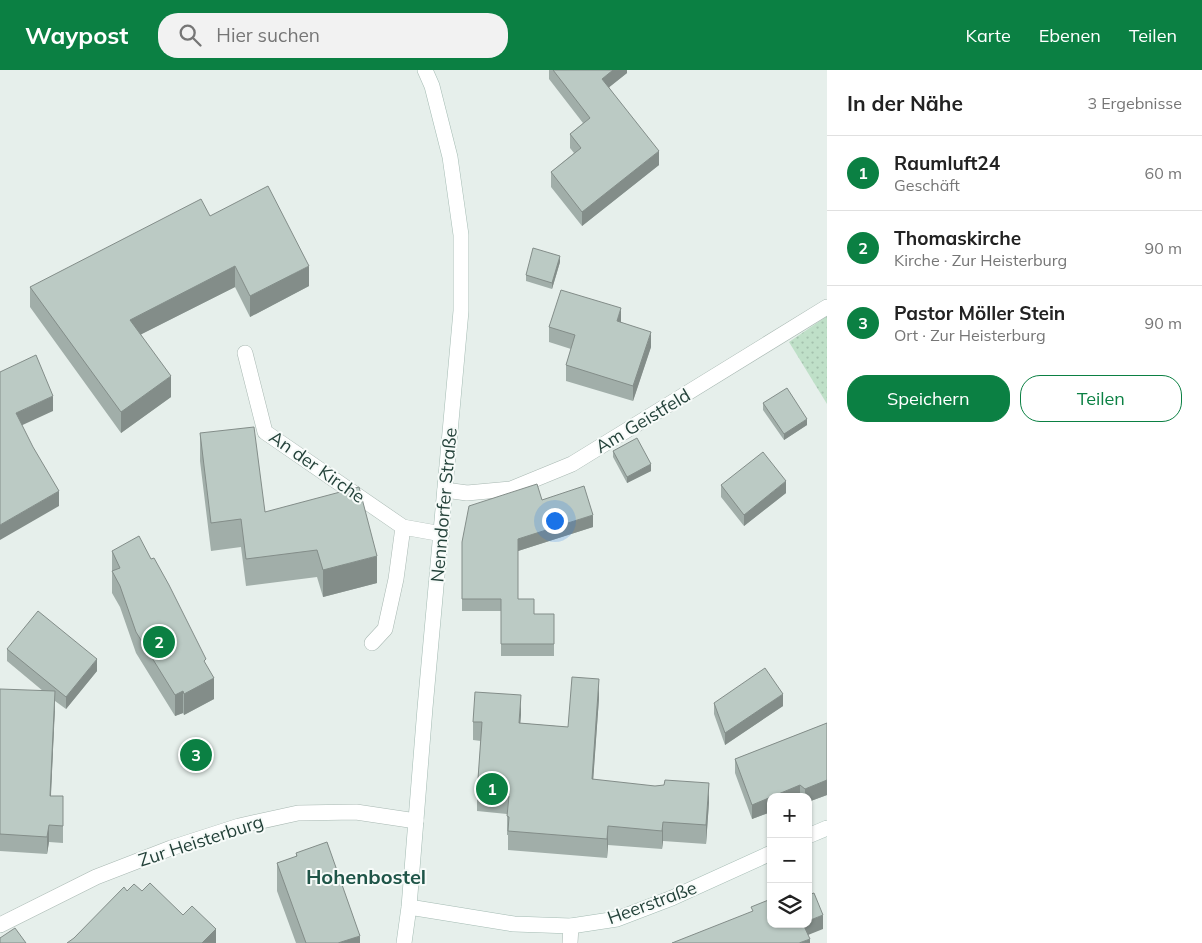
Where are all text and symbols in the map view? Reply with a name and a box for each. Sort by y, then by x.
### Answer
search box [158,13,508,58]
text: Waypost [25,20,128,50]
icon: search [176,21,204,49]
text: Hier suchen [216,23,320,47]
text: Karte [965,24,1011,47]
text: Ebenen [1039,24,1101,47]
text: Teilen [1129,24,1177,47]
text: In der Nähe [847,90,963,116]
text: 3 Ergebnisse [1087,93,1182,113]
text: Raumluft24 [894,151,1000,175]
text: 1 [858,163,868,183]
text: 60 m [1145,163,1182,183]
text: Geschäft [894,175,960,195]
text: Thomaskirche [894,226,1021,250]
text: 2 [858,238,868,258]
text: 90 m [1145,238,1182,258]
text: Kirche · Zur Heisterburg [894,250,1067,270]
text: Pastor Möller Stein [894,301,1065,325]
text: 3 [858,313,868,333]
text: 90 m [1145,313,1182,333]
text: Ort · Zur Heisterburg [894,325,1046,345]
button: Speichern [847,375,1010,422]
button: Teilen [1020,375,1182,422]
street label: Am Geistfeld [591,383,694,458]
street label: An der Kirche [265,425,370,508]
street label: Nenndorfer Straße [425,427,462,583]
your location [542,508,568,534]
pin: 2 [143,623,175,661]
pin: 3 [180,736,212,774]
pin: 1 [476,770,508,808]
map controls [767,793,812,928]
button: + [767,793,812,838]
street label: Zur Heisterburg [136,810,266,872]
button: − [767,838,812,883]
district label: Hohenbostel [306,864,426,889]
street label: Heerstraße [604,876,700,929]
button: layers [767,883,812,928]

